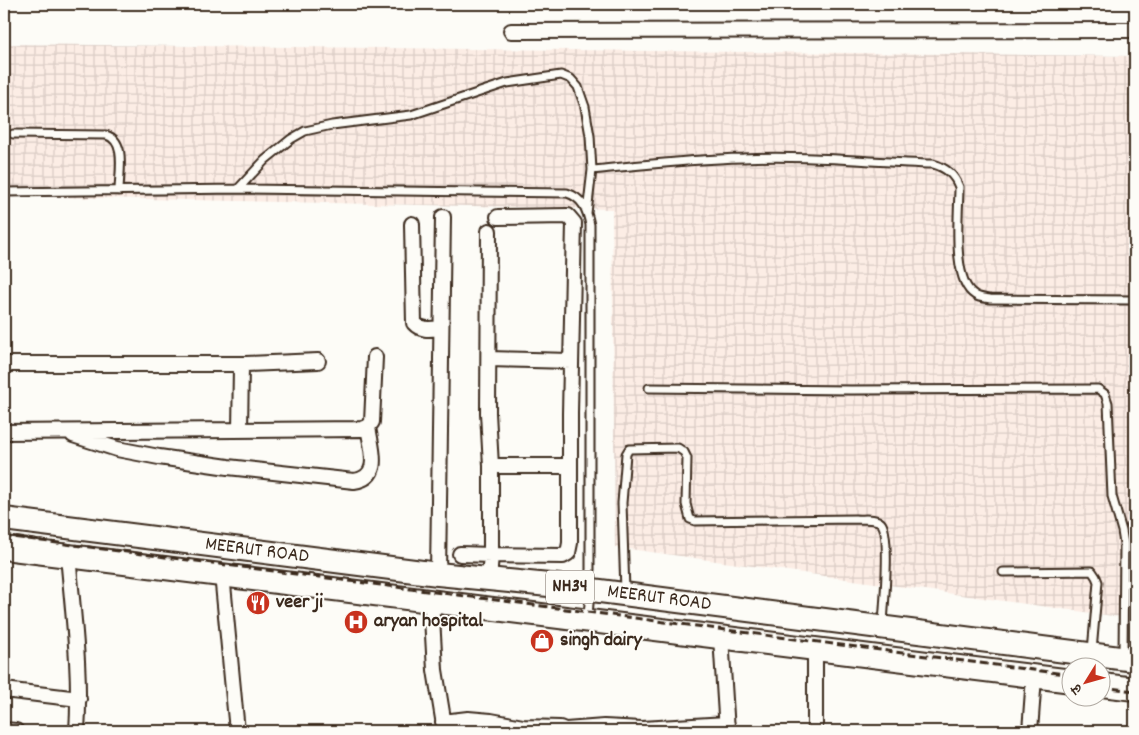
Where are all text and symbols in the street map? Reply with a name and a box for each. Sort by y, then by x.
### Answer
street label: MEERUT ROAD [203,531,311,572]
road number: NH34 [546,570,594,604]
street label: MEERUT ROAD [606,578,713,619]
place label: veer ji [276,589,323,617]
restaurant icon: veer ji [245,590,271,616]
place label: aryan hospital [374,608,483,636]
hospital icon: aryan hospital [343,609,369,635]
place label: singh dairy [560,627,643,655]
shop icon: singh dairy [529,628,555,654]
north arrow [1062,658,1112,708]
text: उ [1066,679,1088,699]

